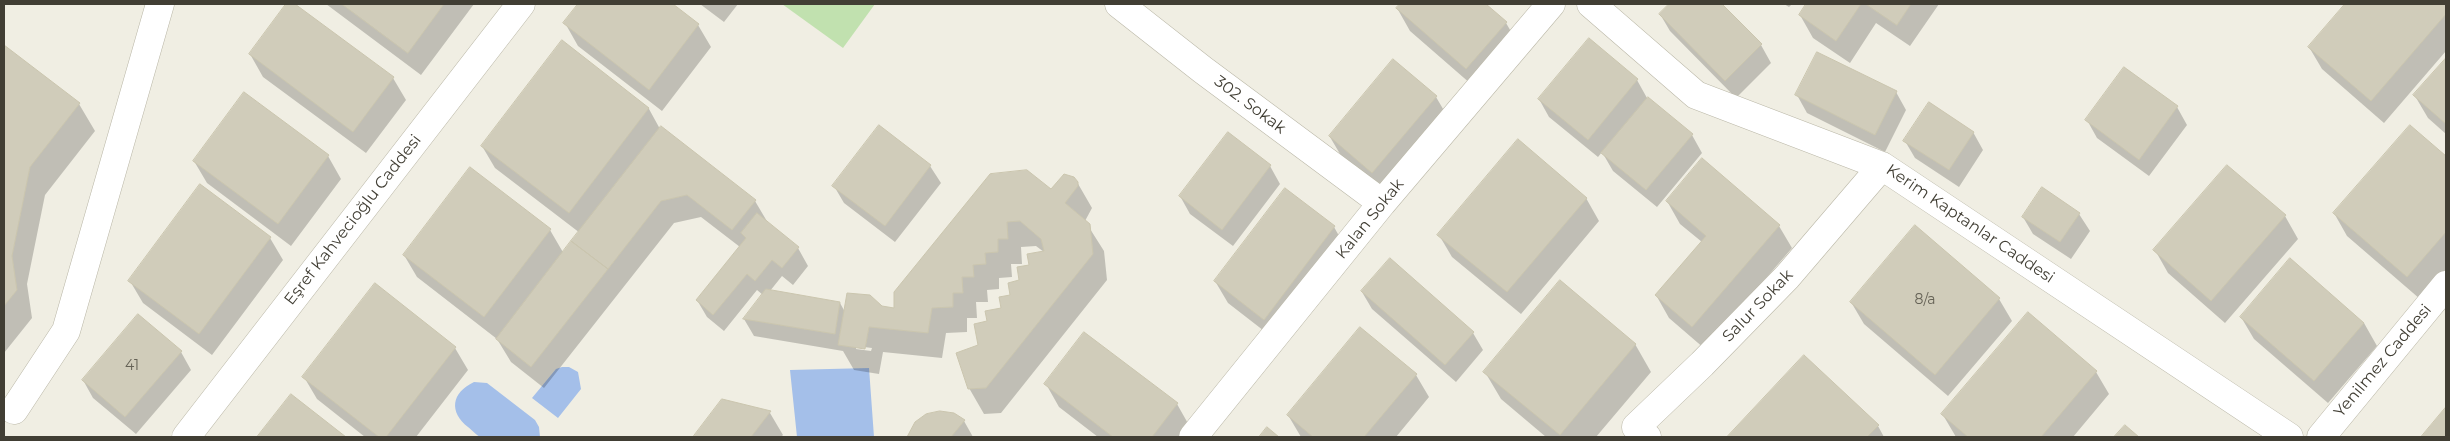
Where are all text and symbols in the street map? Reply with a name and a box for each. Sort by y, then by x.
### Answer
street label: 302. Sokak [1210,72,1290,138]
street label: Eşref Kahvecioğlu Caddesi [281,131,425,309]
street label: Kerim Kaptanlar Caddesi [1882,160,2058,288]
street label: Kalan Sokak [1332,175,1408,263]
street label: Salur Sokak [1719,266,1797,346]
house number: 8/a [1915,292,1935,308]
street label: Yenilmez Caddesi [2330,301,2436,421]
house number: 41 [125,358,139,374]

